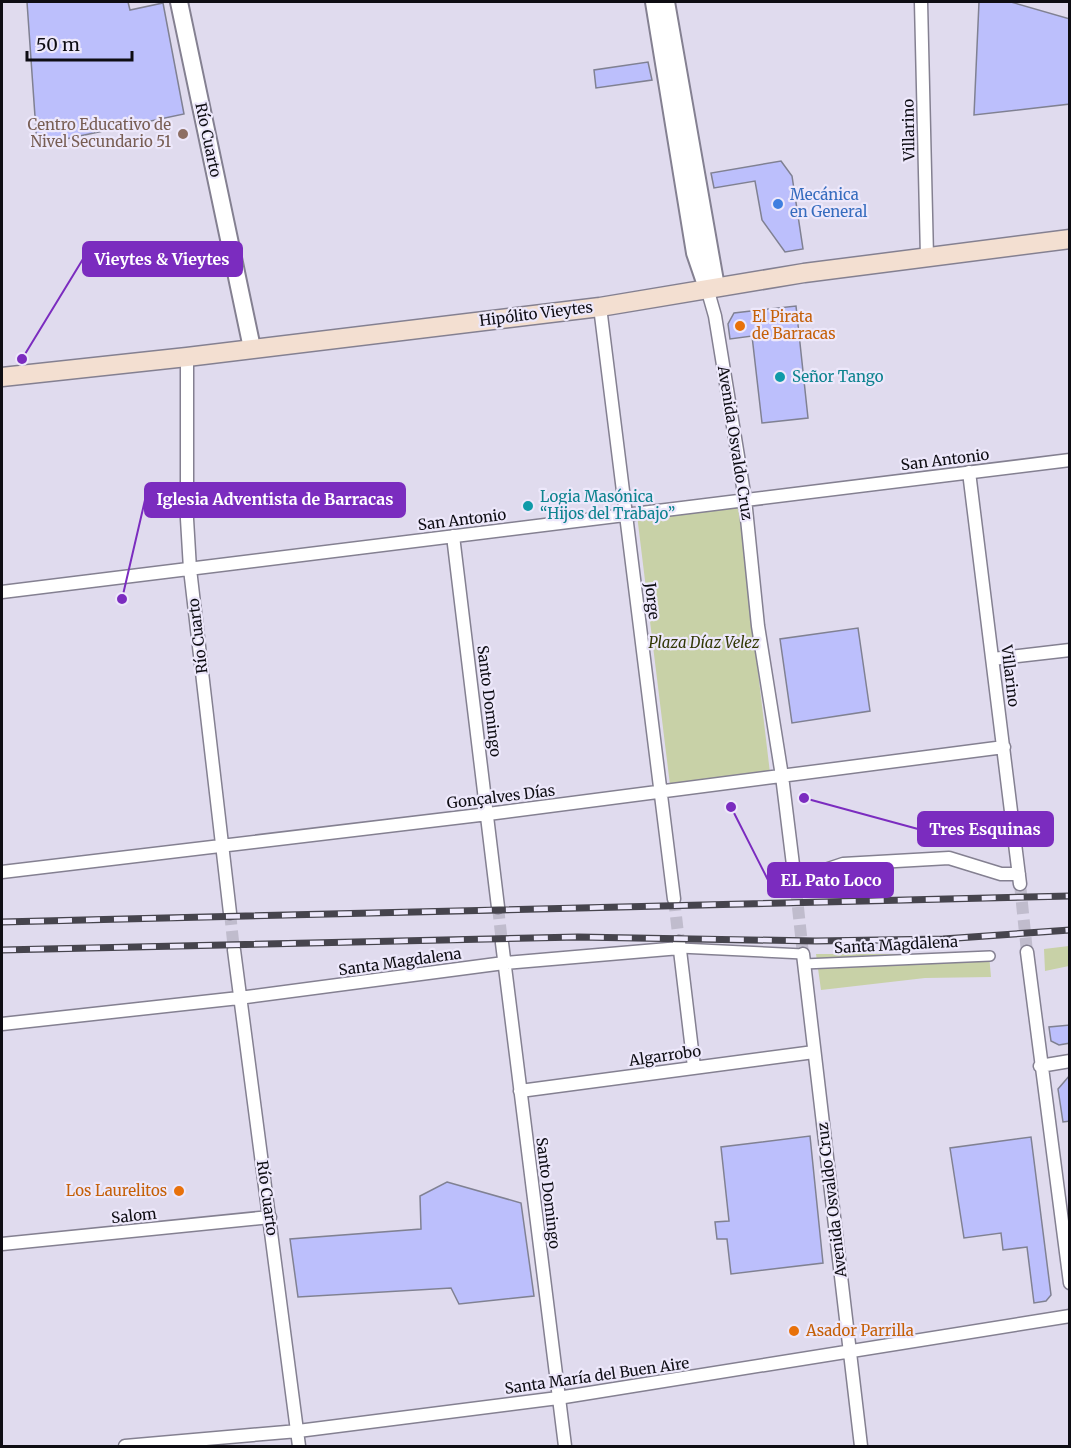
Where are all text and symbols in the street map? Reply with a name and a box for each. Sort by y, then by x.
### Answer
scale bar [27,24,132,62]
text: 50 m [36,33,80,56]
street label: Villarino [898,98,919,162]
street label: Río Cuarto [191,101,226,179]
place label: Centro Educativo de Nivel Secundario 51 [28,115,171,151]
marker: Centro Educativo de Nivel Secundario 51 [176,127,190,141]
place label: Mecánica en General [790,185,868,221]
marker: Mecánica en General [771,197,785,211]
callout: Vieytes & Vieytes [83,242,242,276]
text: Vieytes & Vieytes [94,249,229,269]
street label: Hipólito Vieytes [478,297,594,330]
place label: El Pirata de Barracas [752,307,836,343]
marker: El Pirata de Barracas [733,319,747,333]
street label: Avenida Osvaldo Cruz [714,363,757,521]
place label: Señor Tango [792,367,884,386]
marker: Señor Tango [773,370,787,384]
street label: San Antonio [900,445,990,474]
callout: Iglesia Adventista de Barracas [145,483,405,517]
place label: Logia Masónica “Hijos del Trabajo” [540,487,675,523]
text: Iglesia Adventista de Barracas [157,489,393,509]
marker: Logia Masónica “Hijos del Trabajo” [521,499,535,513]
street label: San Antonio [417,505,507,534]
street label: Jorge [641,580,664,621]
street label: Río Cuarto [183,597,212,675]
park label: Plaza Díaz Velez [648,633,760,652]
street label: Villarino [997,643,1024,708]
street label: Santo Domingo [473,644,506,758]
street label: Gonçalves Días [446,780,556,813]
callout: Tres Esquinas [918,812,1053,846]
text: Tres Esquinas [929,819,1041,839]
callout: EL Pato Loco [768,863,893,897]
text: EL Pato Loco [781,870,882,890]
street label: Santa Magdalena [834,932,958,957]
street label: Santa Magdalena [337,943,463,980]
street label: Algarrobo [627,1041,702,1070]
street label: Avenida Osvaldo Cruz [813,1121,851,1280]
street label: Santo Domingo [532,1136,565,1250]
street label: Río Cuarto [253,1159,282,1237]
place label: Los Laurelitos [66,1181,167,1200]
marker: Los Laurelitos [172,1184,186,1198]
street label: Salom [110,1204,158,1227]
place label: Asador Parrilla [805,1321,914,1340]
marker: Asador Parrilla [787,1324,801,1338]
street label: Santa María del Buen Aire [503,1353,691,1398]

